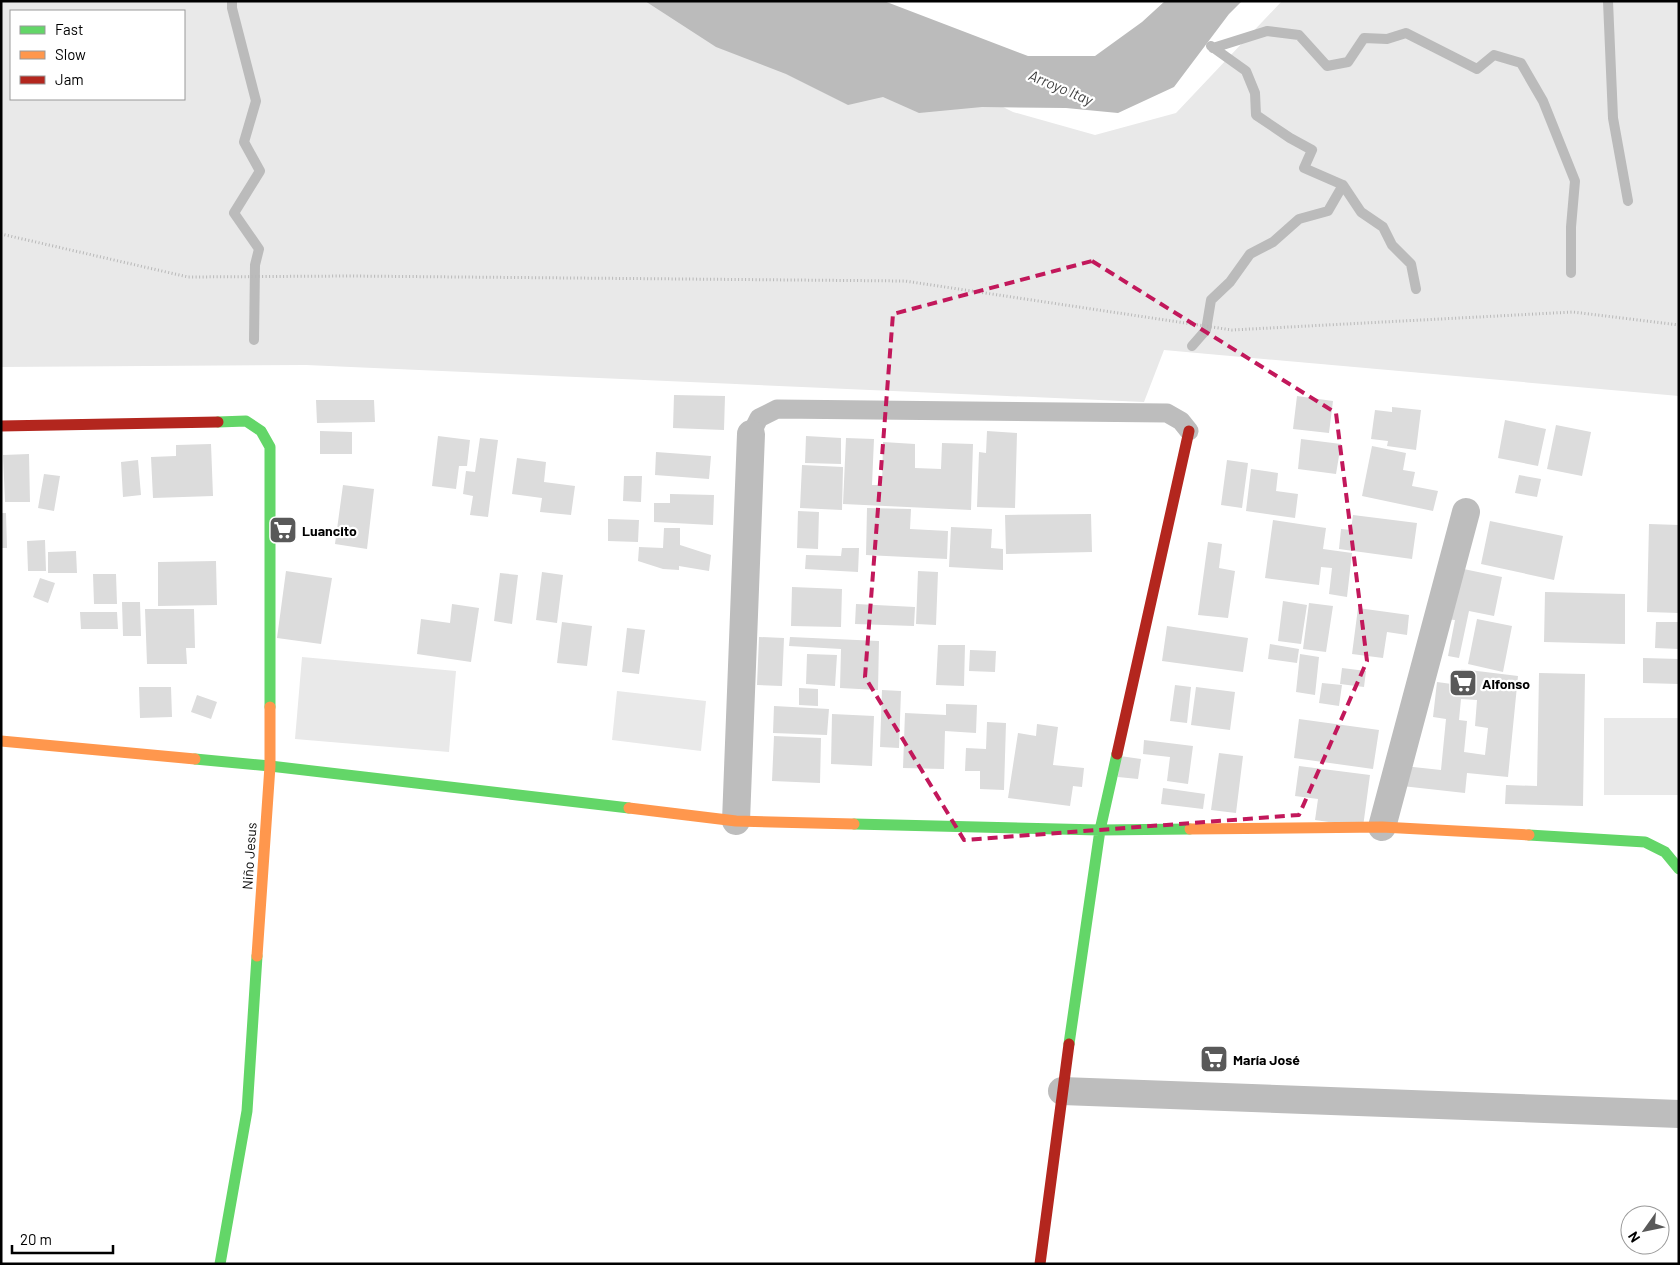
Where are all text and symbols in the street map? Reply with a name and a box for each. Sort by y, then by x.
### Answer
legend [10,10,185,100]
text: Fast [55,20,83,38]
text: Slow [55,45,86,63]
water label: Arroyo Itay [1026,65,1097,109]
text: Jam [55,70,84,88]
supermarket icon: Luancito [268,515,298,545]
place label: Luancito [302,522,357,539]
supermarket icon: Alfonso [1448,668,1478,698]
place label: Alfonso [1482,675,1530,692]
street label: Niño Jesus [238,822,260,890]
supermarket icon: María José [1199,1044,1229,1074]
place label: María José [1233,1051,1300,1068]
north arrow [1620,1205,1670,1255]
scale bar [12,1222,114,1254]
text: N [1624,1229,1643,1246]
text: 20 m [20,1230,52,1248]

